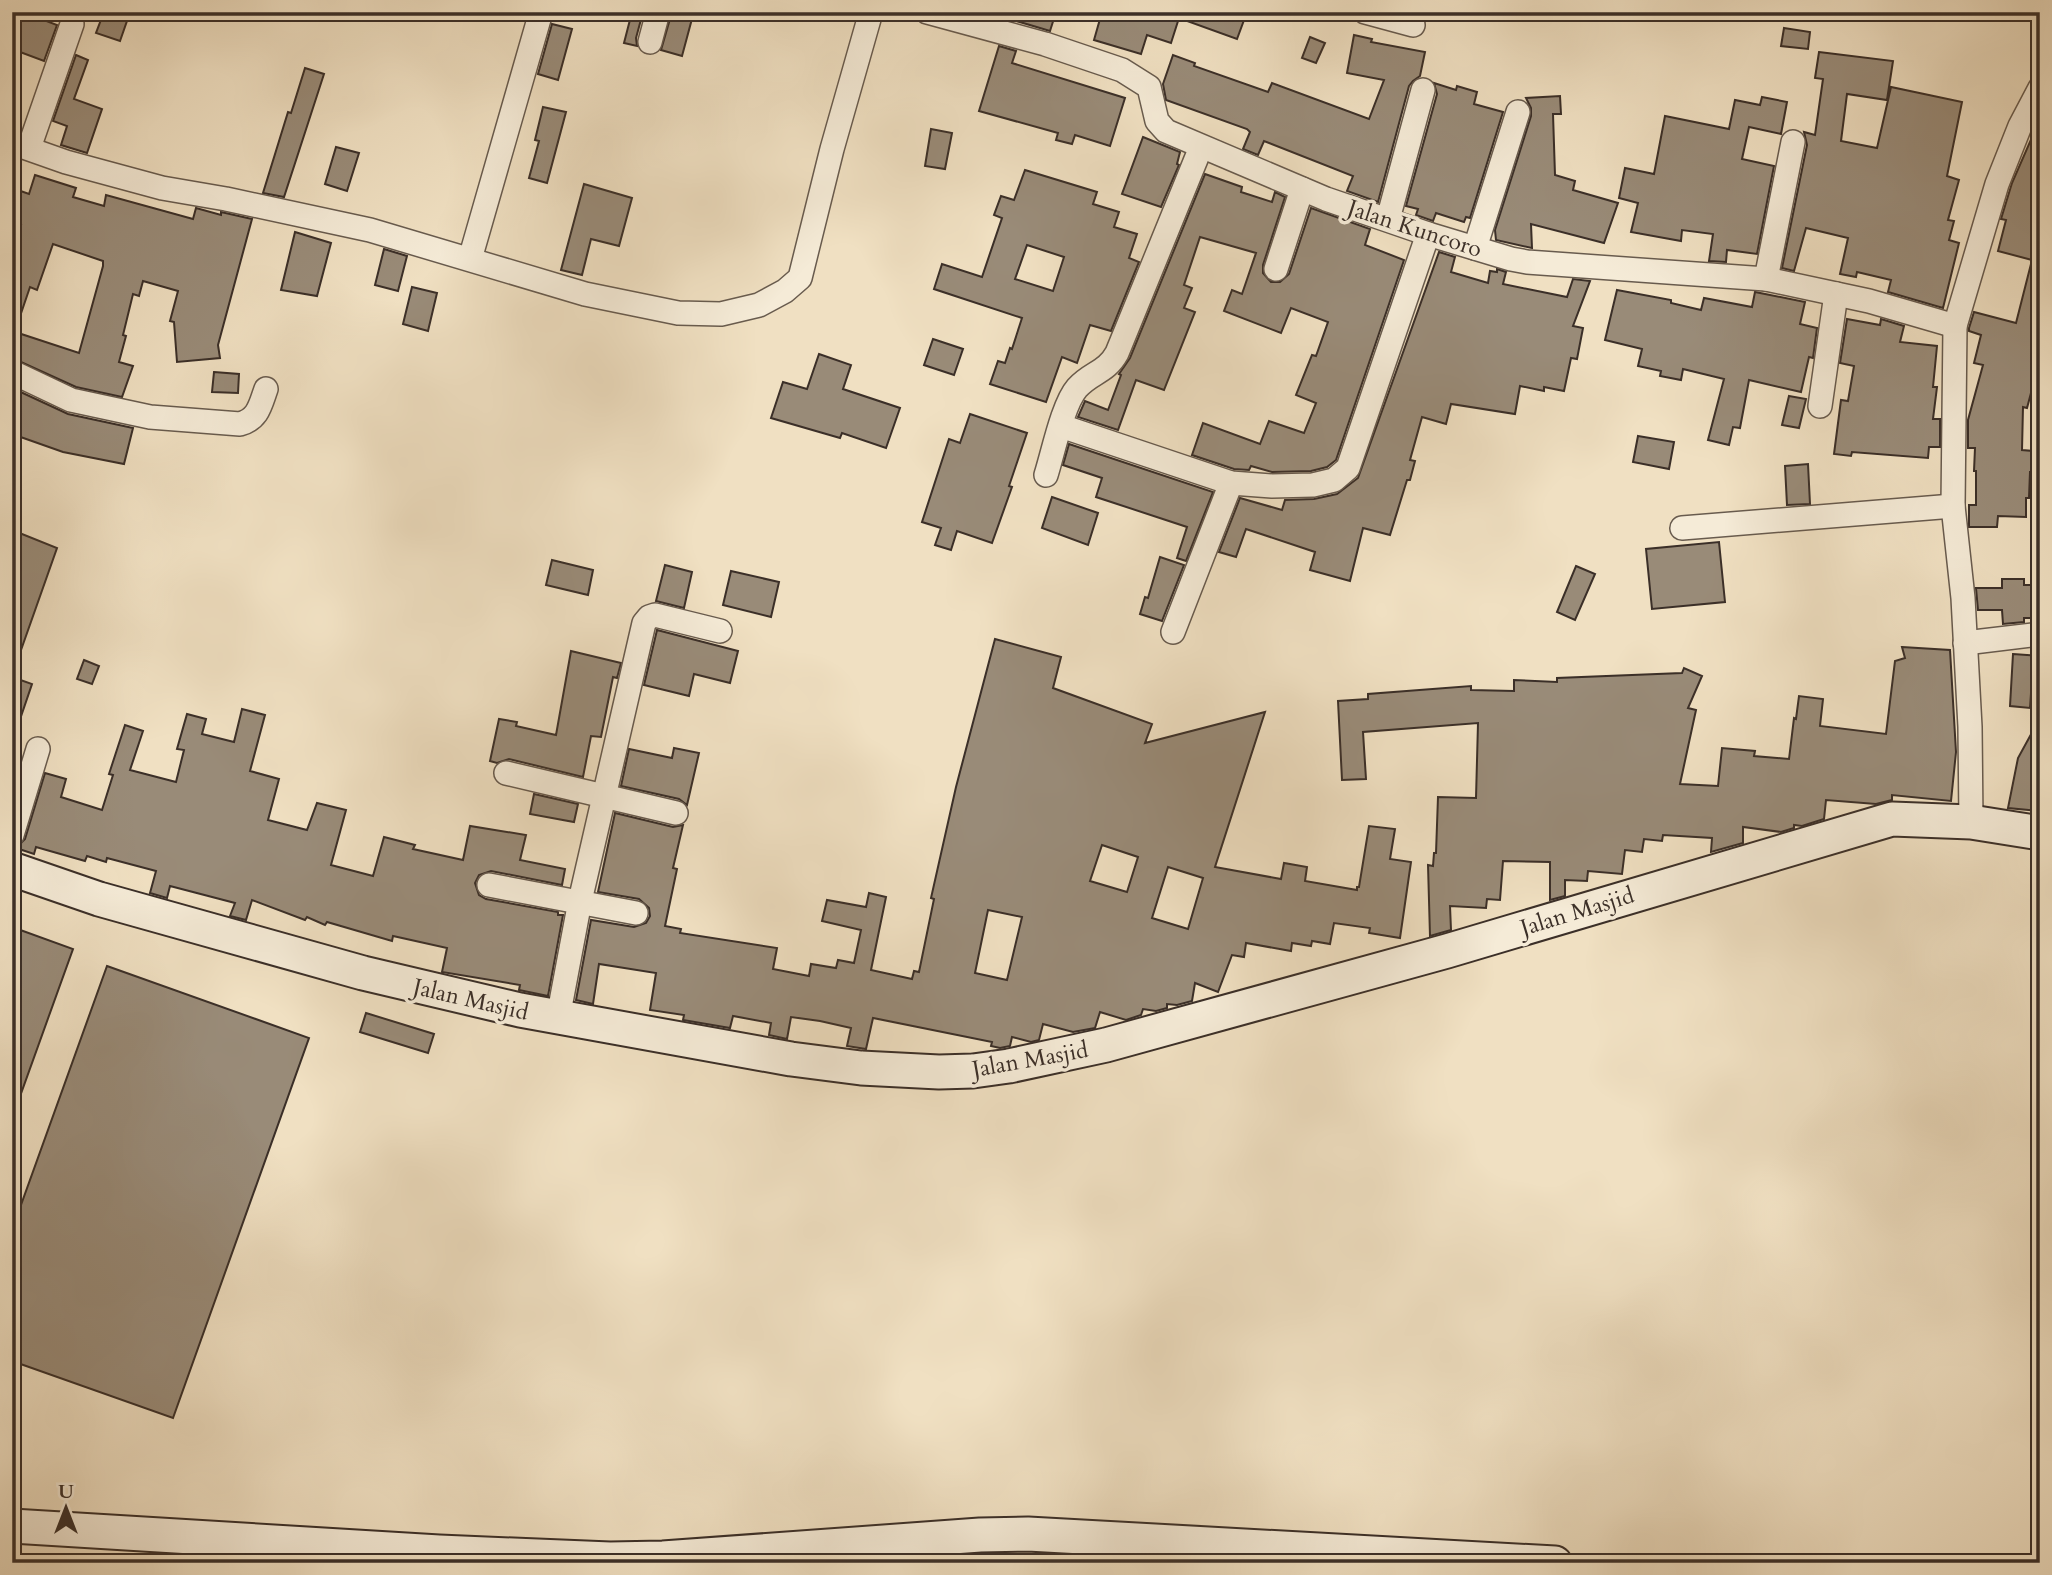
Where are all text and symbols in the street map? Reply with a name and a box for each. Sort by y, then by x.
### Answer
street label: Jalan Kuncoro [1341,191,1486,265]
street label: Jalan Masjid [1514,879,1638,944]
street label: Jalan Masjid [407,971,532,1028]
street label: Jalan Masjid [967,1034,1091,1085]
north arrow [32,1474,102,1544]
text: U [58,1479,74,1505]

